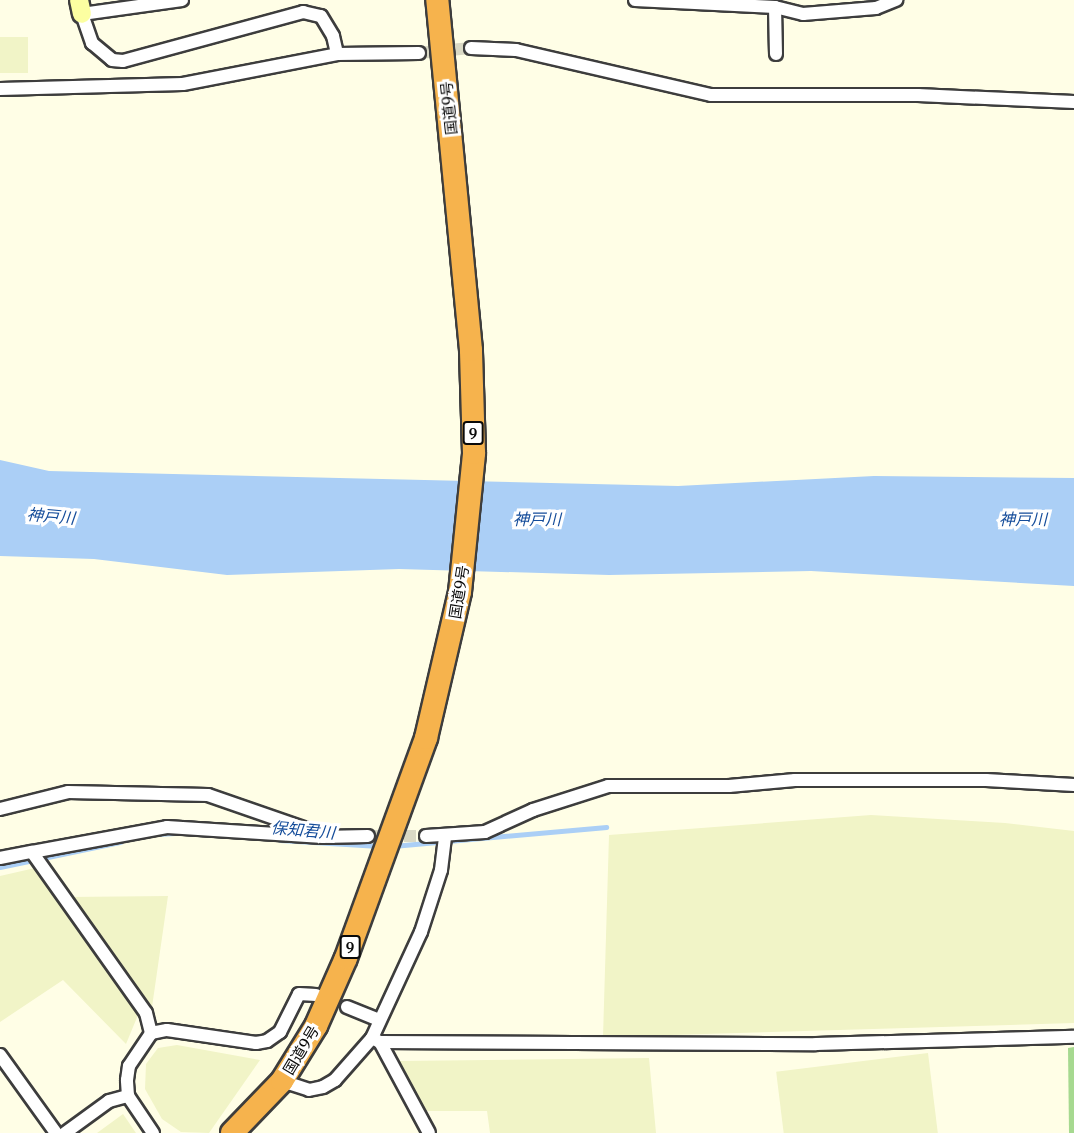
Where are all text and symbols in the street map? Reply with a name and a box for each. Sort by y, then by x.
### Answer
street label: 国道9号 [437,80,461,136]
road number: 9 [462,422,484,444]
water label: 神戸川 [26,504,76,528]
water label: 神戸川 [513,509,561,529]
water label: 神戸川 [999,509,1047,529]
street label: 国道9号 [446,564,472,620]
water label: 保知君川 [270,818,336,842]
road number: 9 [340,936,360,958]
street label: 国道9号 [279,1022,323,1078]

